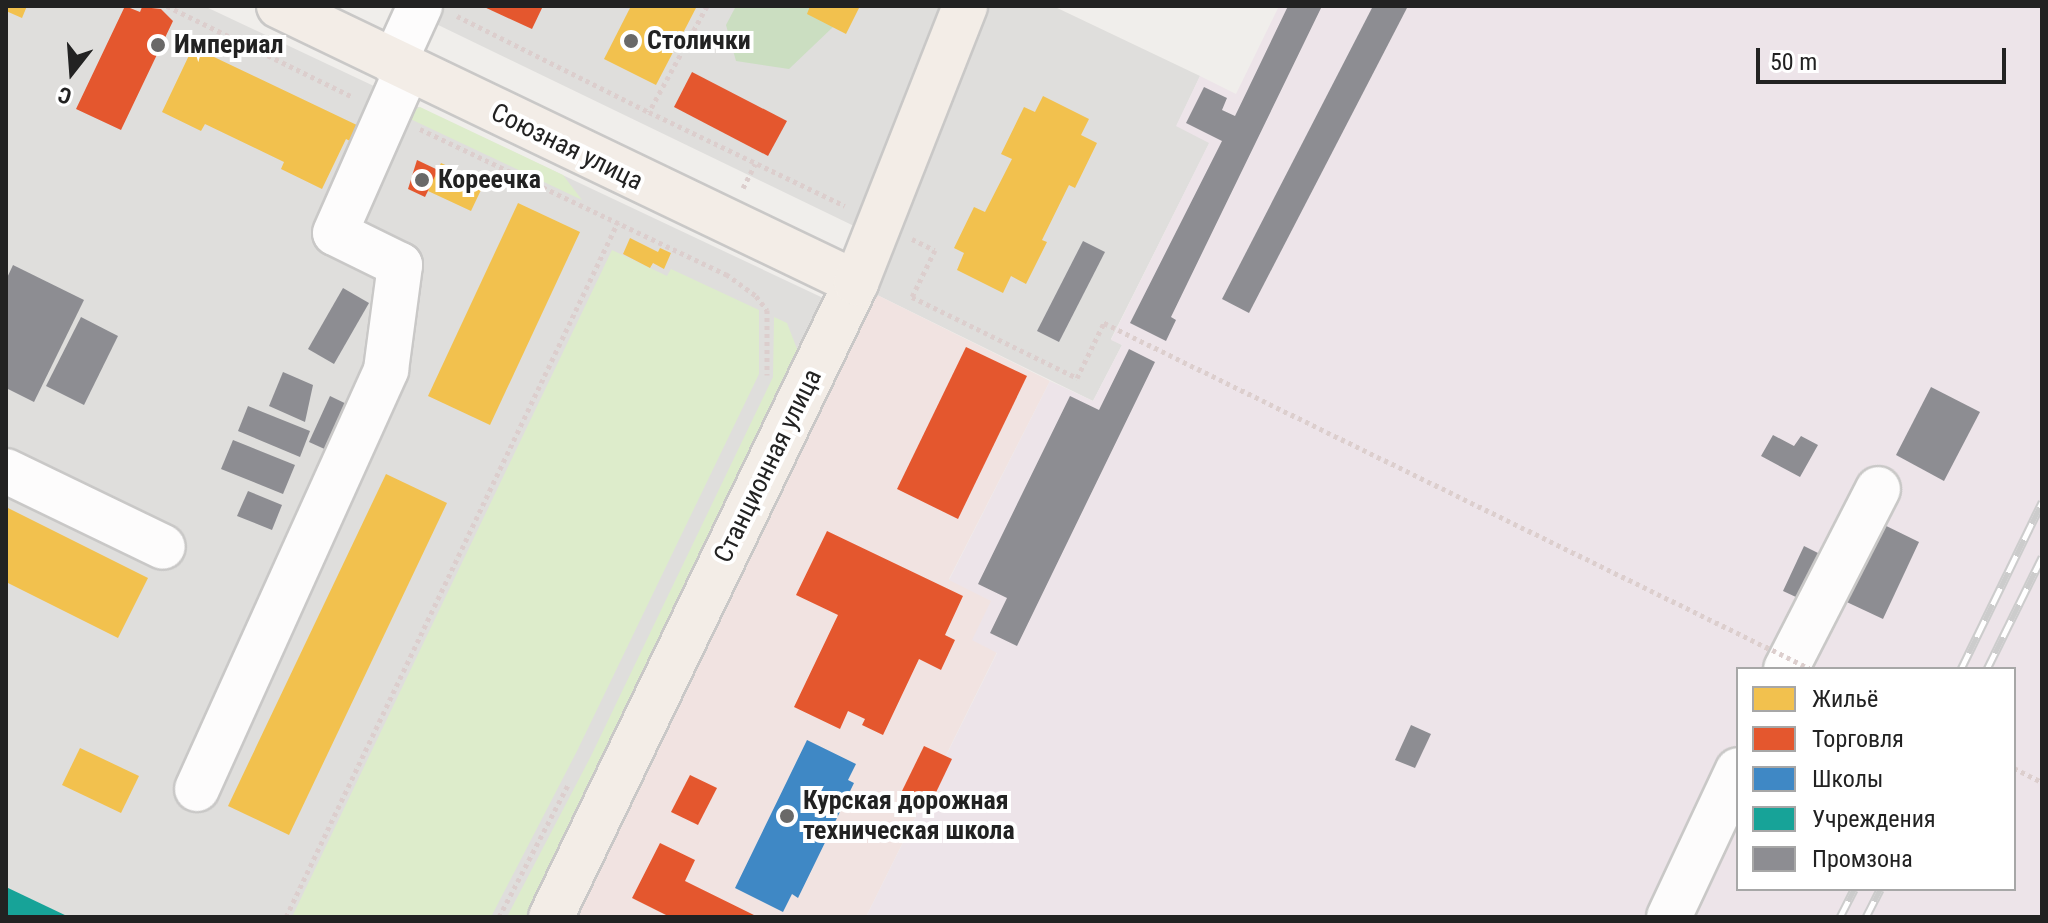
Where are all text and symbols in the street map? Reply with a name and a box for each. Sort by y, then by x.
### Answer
place label: Столички [647,25,751,57]
place label: Империал [174,29,284,61]
north arrow [32,32,112,112]
marker: Столички [622,32,640,50]
scale bar [1760,32,2010,82]
marker: Империал [149,36,167,54]
text: 50 m [1770,48,1817,76]
text: С [55,82,74,109]
street label: Союзная улица [486,97,648,197]
place label: Кореечка [438,164,541,196]
marker: Кореечка [413,171,431,189]
street label: Станционная улица [708,364,828,568]
legend [1736,667,2016,891]
text: Жильё [1812,685,1878,713]
text: Торговля [1812,725,1904,753]
text: Школы [1812,765,1883,793]
place label: Курская дорожная техническая школа [803,785,1015,846]
text: Учреждения [1812,805,1936,833]
marker: Курская дорожная техническая школа [778,807,796,825]
text: Промзона [1812,845,1913,873]

